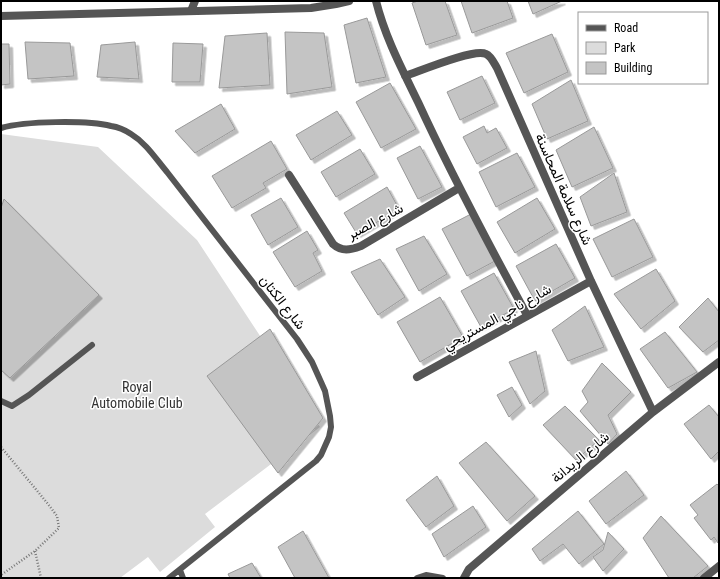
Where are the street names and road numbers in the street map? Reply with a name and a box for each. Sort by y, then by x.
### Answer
street label: شارع سلامة المحاسنة [529,131,596,248]
street label: شارع الصبر [343,200,407,245]
street label: شارع الكتان [255,272,309,334]
street label: شارع ناجي المستريحي [440,281,556,357]
street label: شارع الريدانة [548,428,614,488]

